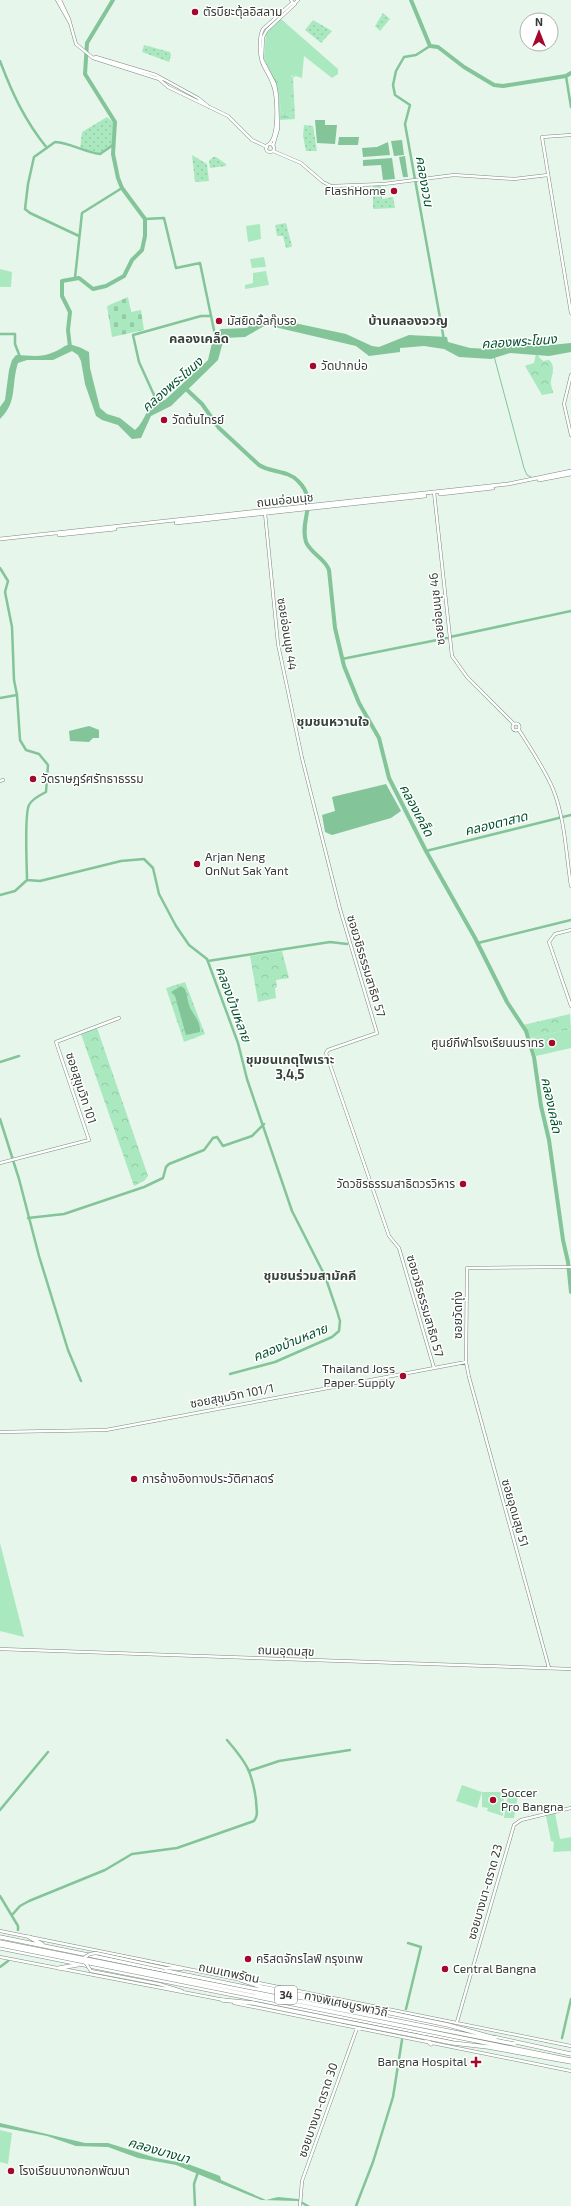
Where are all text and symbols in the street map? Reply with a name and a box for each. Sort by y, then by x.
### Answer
place label: ตัรบียะตุ้ลอิสลาม [203,4,282,19]
marker: ตัรบียะตุ้ลอิสลาม [190,7,200,17]
north arrow [519,12,559,52]
text: N [535,15,543,28]
water label: คลองจวน [413,154,437,209]
place label: FlashHome [325,183,386,197]
marker: FlashHome [389,186,399,196]
district label: บ้านคลองจวญ [368,312,448,328]
place label: มัสยิดอั้ลกุ๊บรอ [227,313,297,328]
marker: มัสยิดอั้ลกุ๊บรอ [214,316,224,326]
district label: คลองเคล็ด [169,330,229,346]
water label: คลองพระโขนง [481,330,558,352]
water label: คลองพระโขนง [138,353,207,415]
place label: วัดปากบ่อ [321,358,368,372]
marker: วัดปากบ่อ [308,361,318,371]
place label: วัดต้นไทรย์ [172,412,224,426]
marker: วัดต้นไทรย์ [159,415,169,425]
street label: ถนนอ่อนนุช [256,489,314,510]
street label: ซอยอ่อนนุช 46 [425,572,448,646]
street label: ซอยอ่อนนุช 44 [274,597,301,671]
district label: ชุมชนหวานใจ [297,713,369,729]
place label: วัดราษฎร์ศรัทธาธรรม [41,771,144,786]
marker: วัดราษฎร์ศรัทธาธรรม [28,774,38,784]
water label: คลองเคล็ด [397,781,438,840]
water label: คลองตาสาด [463,807,530,839]
place label: Arjan Neng OnNut Sak Yant [205,849,289,877]
marker: Arjan Neng OnNut Sak Yant [192,859,202,869]
street label: ซอยวชิรธรรมสาธิต 57 [345,913,389,1018]
water label: คลองบ้านหลาย [213,964,255,1045]
place label: ศูนย์กีฬาโรงเรียนนราทร [431,1035,544,1050]
marker: ศูนย์กีฬาโรงเรียนนราทร [547,1038,557,1048]
street label: ซอยสุขุมวิท 101 [63,1050,100,1125]
district label: ชุมชนเกตุไพเราะ 3,4,5 [246,1051,335,1082]
water label: คลองเคล็ด [538,1075,566,1135]
place label: วัดวชิรธรรมสาธิตวรวิหาร [336,1176,455,1190]
marker: วัดวชิรธรรมสาธิตวรวิหาร [458,1179,468,1189]
street label: ซอยวชิรธรรมสาธิต 57 [405,1253,447,1359]
district label: ชุมชนร่วมสามัคคี [264,1267,356,1283]
street label: ซอยวัดทุ่ง [450,1291,465,1339]
water label: คลองบ้านหลาย [250,1319,331,1364]
place label: Thailand Joss Paper Supply [322,1361,396,1389]
marker: Thailand Joss Paper Supply [398,1371,408,1381]
street label: ซอยสุขุมวิท 101/1 [189,1380,275,1411]
place label: การอ้างอิงทางประวัติศาสตร์ [142,1471,274,1485]
marker: การอ้างอิงทางประวัติศาสตร์ [129,1474,139,1484]
street label: ซอยอุดมสุข 51 [499,1477,532,1548]
street label: ถนนอุดมสุข [257,1642,315,1659]
place label: Soccer Pro Bangna [501,1785,564,1813]
marker: Soccer Pro Bangna [488,1795,498,1805]
street label: ซอยบางนา-ตราด 23 [464,1842,504,1941]
place label: คริสตจักรไลฟ์ กรุงเทพ [256,1951,363,1966]
marker: คริสตจักรไลฟ์ กรุงเทพ [243,1954,253,1964]
street label: ถนนเทพรัตน [197,1959,261,1985]
place label: Central Bangna [453,1961,536,1975]
marker: Central Bangna [440,1964,450,1974]
road number: 34 [275,1986,297,2004]
street label: ทางพิเศษบูรพาวิถี [303,1987,389,2020]
place label: Bangna Hospital [377,2054,467,2068]
marker: Bangna Hospital [470,2056,482,2068]
street label: ซอยบางนา-ตราด 30 [294,2060,340,2159]
water label: คลองบางนา [126,2134,192,2167]
place label: โรงเรียนบางกอกพัฒนา [19,2163,130,2177]
marker: โรงเรียนบางกอกพัฒนา [6,2166,16,2176]

